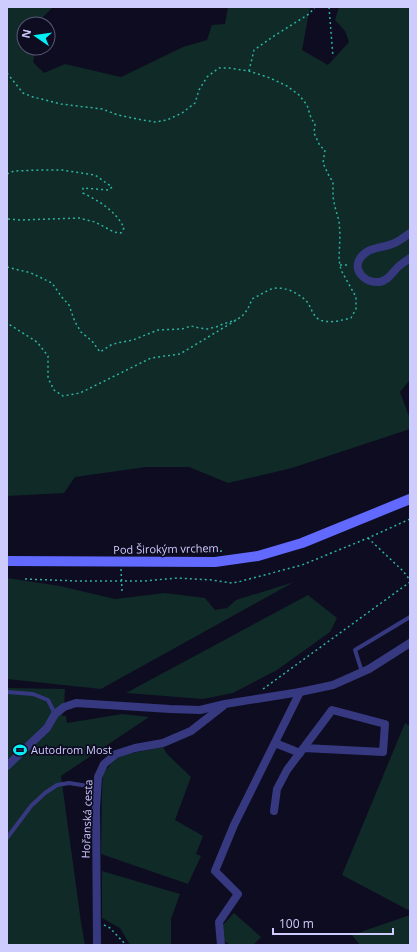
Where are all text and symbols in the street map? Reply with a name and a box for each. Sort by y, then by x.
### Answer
north arrow [16,16,56,56]
text: N [17,28,34,40]
street label: Pod Širokým vrchem [113,540,219,557]
sports icon: Autodrom Most [12,742,28,758]
place label: Autodrom Most [31,742,112,757]
street label: Hořanská cesta [78,779,95,859]
scale bar [273,910,393,936]
text: 100 m [279,915,314,932]

